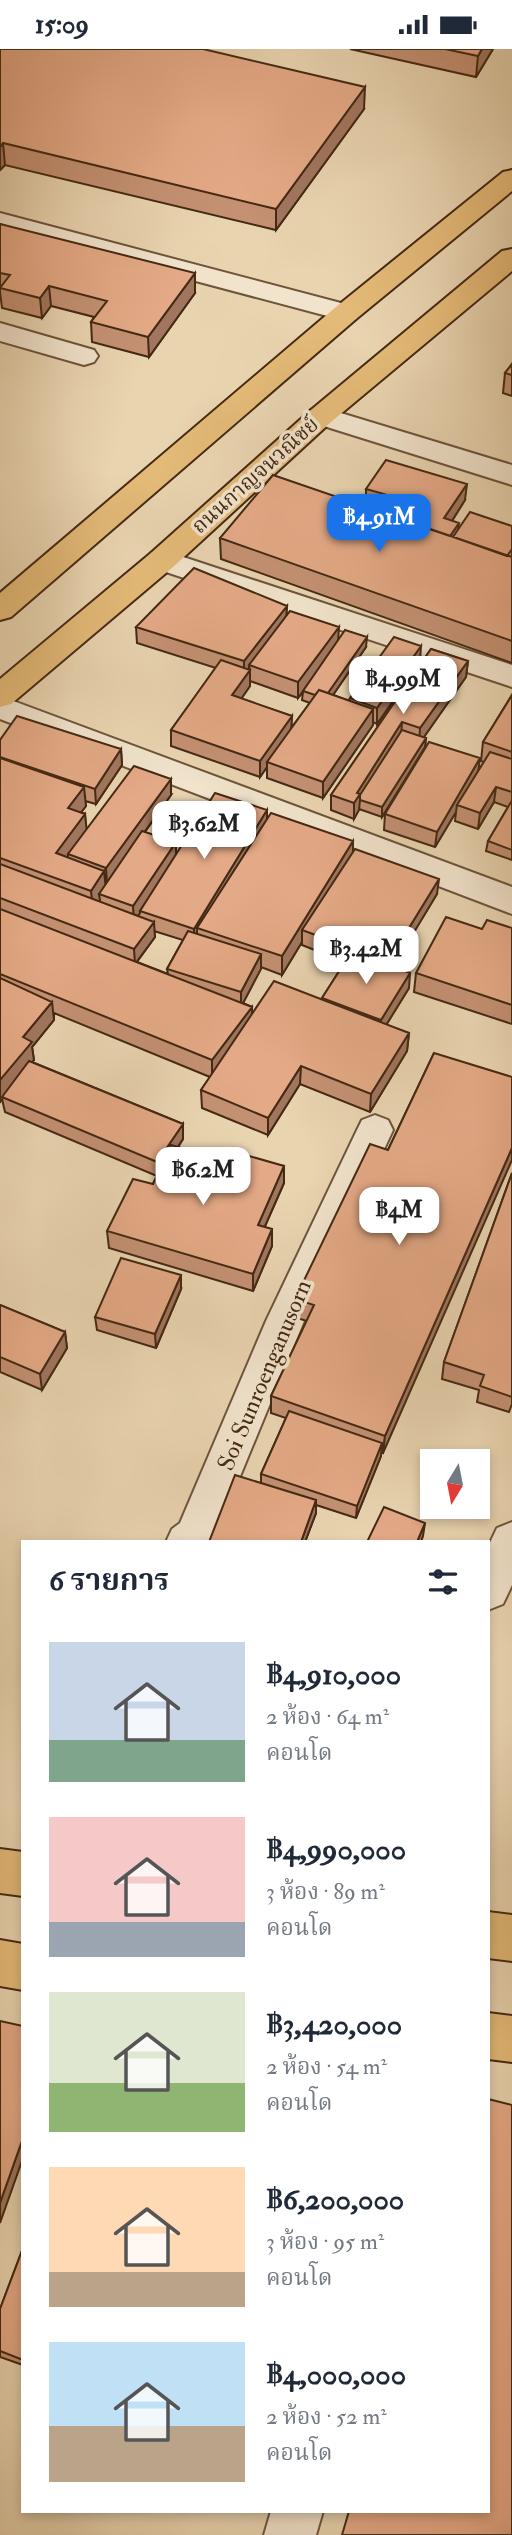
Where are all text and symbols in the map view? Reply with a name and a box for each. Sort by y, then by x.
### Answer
text: 15:09 [35,9,89,41]
street label: ถนนกาญจนวณิชย์ [186,411,325,540]
pin: ฿4.91M [322,495,436,554]
text: ฿4.91M [343,502,415,531]
pin: ฿4.99M [346,657,460,716]
text: ฿4.99M [365,664,441,693]
pin: ฿3.62M [147,801,261,861]
text: ฿3.62M [168,809,240,838]
pin: ฿3.42M [309,927,423,986]
text: ฿3.42M [330,934,402,963]
pin: ฿6.2M [154,1147,252,1207]
text: ฿6.2M [172,1155,234,1184]
pin: ฿4M [365,1187,433,1247]
text: ฿4M [375,1195,423,1224]
street label: Soi Sunroenganusorn [210,1275,319,1475]
north arrow [420,1449,490,1519]
map controls [420,1449,490,1519]
text: 6 รายการ [49,1562,169,1599]
icon: filters [424,1563,462,1601]
text: ฿4,910,000 [266,1656,401,1693]
icon: home [105,1670,189,1754]
text: 2 ห้อง · 64 m² [266,1702,389,1731]
text: คอนโด [266,1738,333,1767]
text: ฿4,990,000 [266,1831,406,1868]
icon: home [105,1845,189,1929]
text: 3 ห้อง · 89 m² [266,1877,385,1906]
text: คอนโด [266,1913,333,1942]
text: ฿3,420,000 [266,2006,402,2043]
icon: home [105,2020,189,2104]
text: 2 ห้อง · 54 m² [266,2052,387,2081]
text: คอนโด [266,2088,333,2117]
text: ฿6,200,000 [266,2181,404,2218]
icon: home [105,2195,189,2279]
text: 3 ห้อง · 95 m² [266,2227,384,2256]
text: คอนโด [266,2263,333,2292]
text: ฿4,000,000 [266,2356,406,2393]
icon: home [105,2370,189,2454]
text: 2 ห้อง · 52 m² [266,2402,387,2431]
text: คอนโด [266,2438,333,2467]

